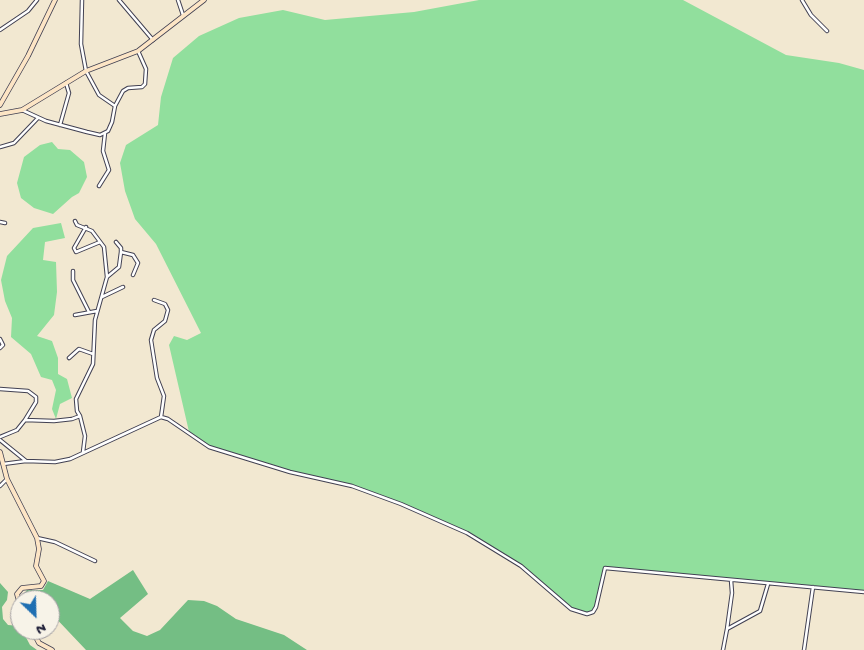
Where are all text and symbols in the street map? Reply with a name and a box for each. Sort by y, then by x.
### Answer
north arrow [10,590,60,640]
text: N [33,619,49,638]

